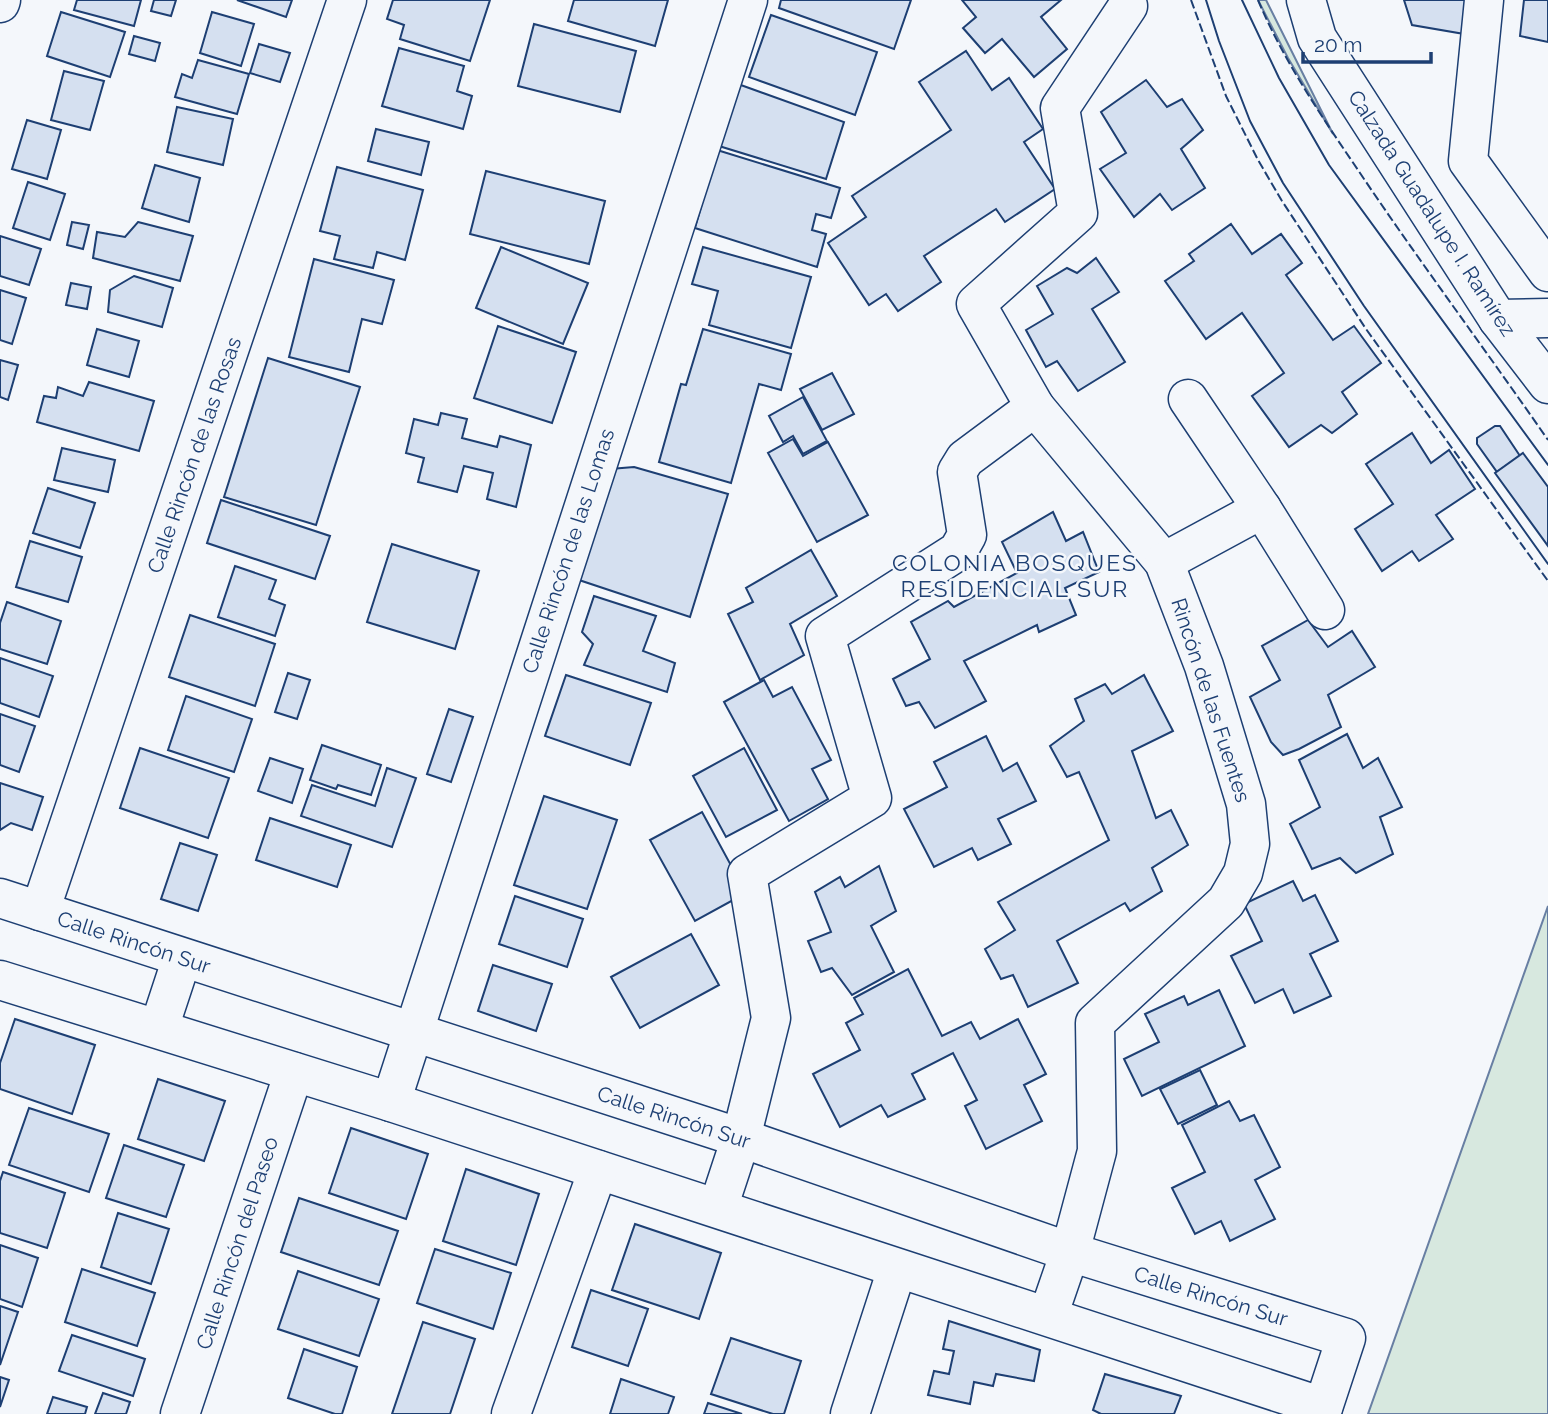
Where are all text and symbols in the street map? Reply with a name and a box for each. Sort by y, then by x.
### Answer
scale bar [1303,21,1431,65]
text: 20 m [1314,32,1362,57]
street label: Calzada Guadalupe I. Ramírez [1343,85,1521,341]
street label: Calle Rincón de las Rosas [142,334,246,576]
street label: Calle Rincón de las Lomas [517,426,619,676]
district label: COLONIA BOSQUES RESIDENCIAL SUR [892,549,1138,602]
street label: Rincón de las Fuentes [1166,595,1256,805]
street label: Calle Rincón Sur [54,905,214,979]
street label: Calle Rincón Sur [594,1080,754,1154]
street label: Calle Rincón del Paseo [191,1134,283,1352]
street label: Calle Rincón Sur [1131,1261,1292,1331]

